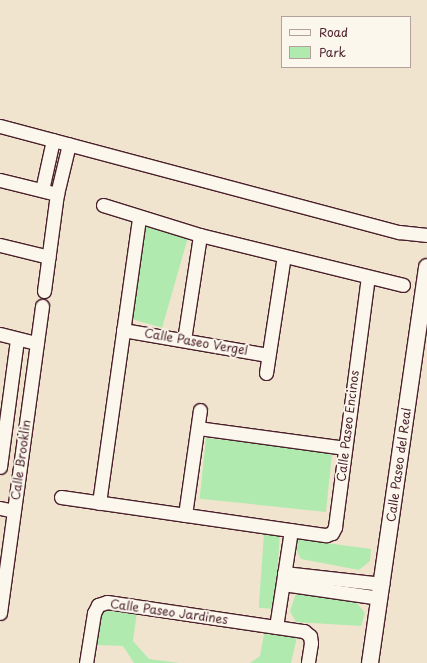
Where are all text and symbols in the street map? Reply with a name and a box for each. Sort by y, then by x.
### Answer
legend [281,16,411,68]
text: Road [319,23,348,41]
text: Park [319,43,346,61]
street label: Calle Paseo Vergel [143,326,249,358]
street label: Calle Paseo Encinos [334,369,362,483]
street label: Calle Paseo del Real [384,407,414,523]
street label: Calle Brooklin [8,419,34,501]
street label: Calle Paseo Jardines [109,597,229,627]

